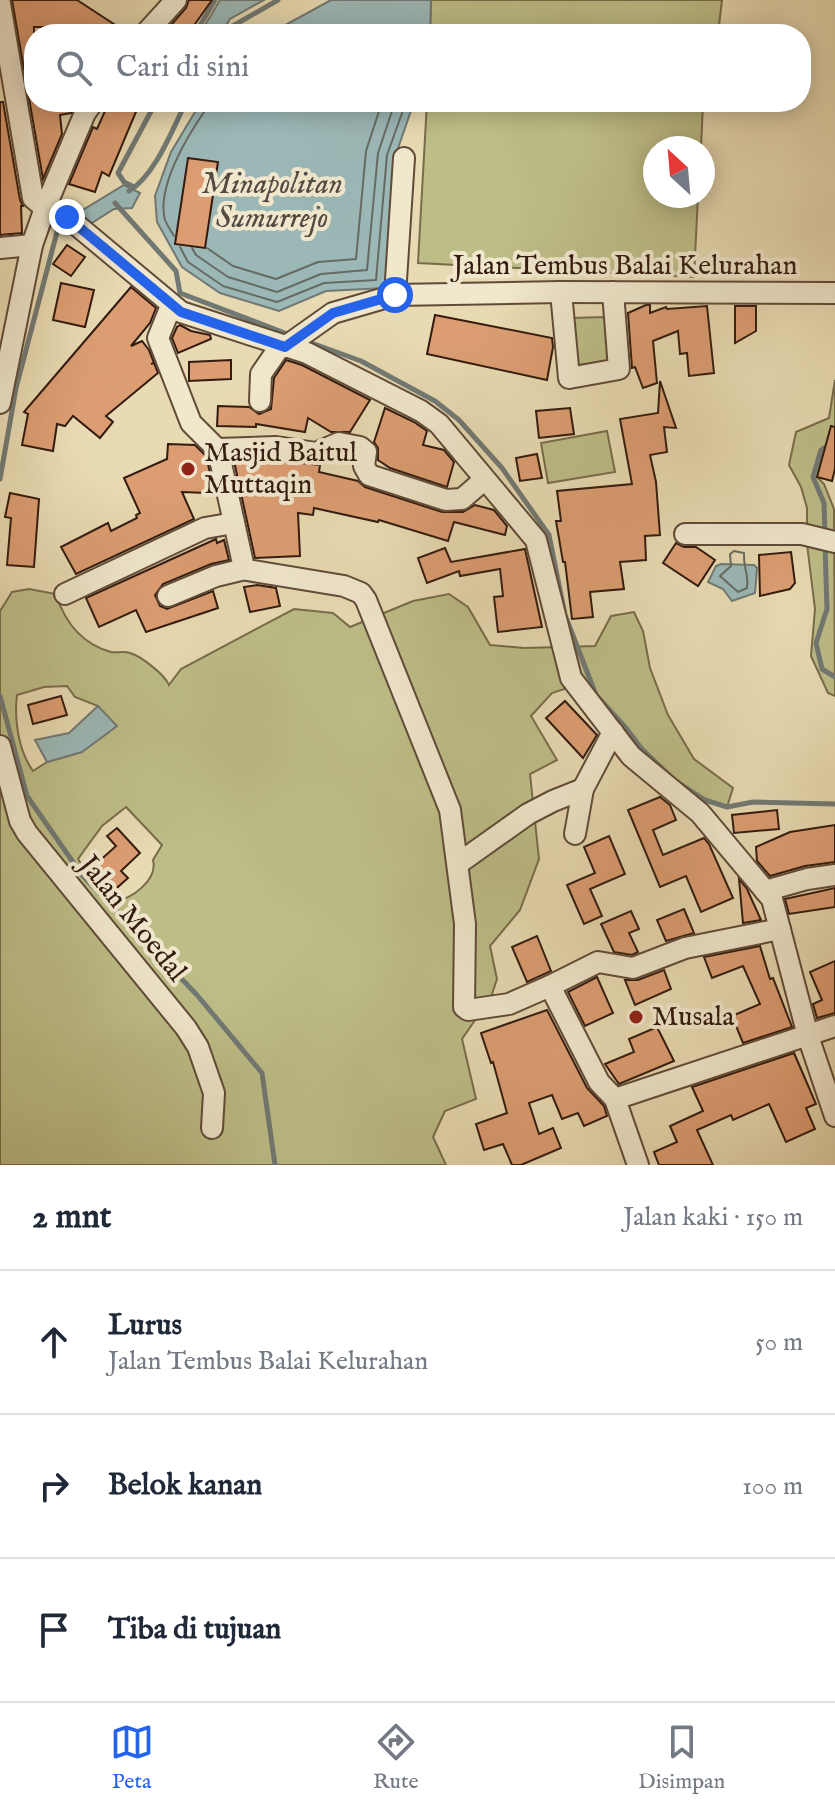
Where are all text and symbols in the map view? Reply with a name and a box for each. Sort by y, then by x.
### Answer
search box [24,24,811,112]
icon: search [52,46,96,90]
text: Cari di sini [116,49,249,87]
north arrow [643,136,715,208]
water label: Minapolitan Sumurrejo [201,166,343,238]
route end [49,199,85,235]
street label: Jalan Tembus Balai Kelurahan [450,249,797,284]
route start [377,277,413,313]
place label: Masjid Baitul Muttaqin [204,436,357,503]
marker: Masjid Baitul Muttaqin [179,460,197,478]
street label: Jalan Moedal [69,846,194,989]
place label: Musala [652,1000,735,1035]
marker: Musala [627,1008,645,1026]
text: 2 mnt [32,1196,111,1239]
text: Jalan kaki · 150 m [623,1201,803,1234]
text: Lurus [108,1307,182,1345]
icon: ahead [32,1320,76,1364]
text: 50 m [755,1326,803,1359]
text: Jalan Tembus Balai Kelurahan [108,1345,428,1378]
icon: right [32,1464,76,1508]
text: Belok kanan [108,1467,262,1505]
text: 100 m [742,1470,803,1503]
icon: arrive [32,1608,76,1652]
text: Tiba di tujuan [108,1611,281,1649]
tab: Peta [110,1720,154,1796]
tab: Rute [373,1720,419,1796]
tab: Disimpan [638,1720,725,1796]

